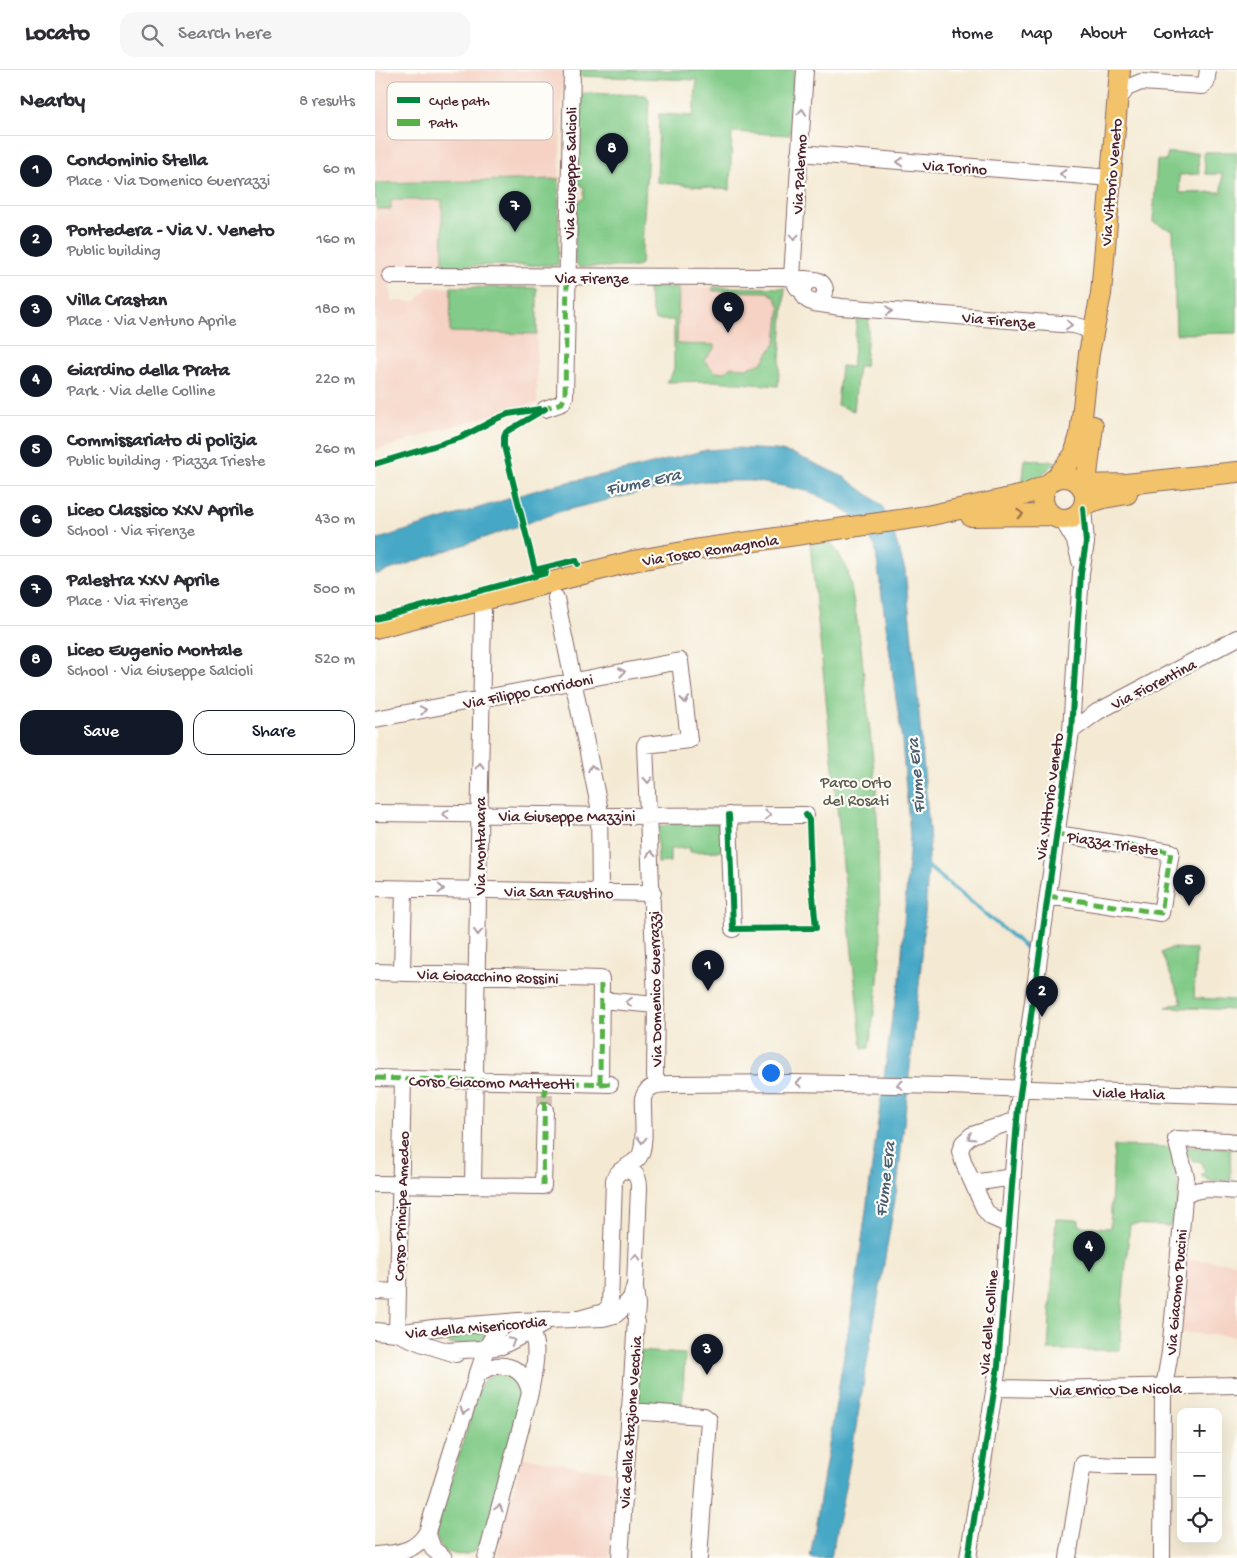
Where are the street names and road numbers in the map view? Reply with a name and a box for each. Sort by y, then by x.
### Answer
street label: Via Giuseppe Salcioli [562,107,583,240]
street label: Via Vittorio Veneto [1098,118,1129,248]
street label: Via Palermo [790,134,813,216]
street label: Via Torino [921,158,988,181]
street label: Via Firenze [554,271,630,290]
street label: Via Firenze [960,310,1037,335]
street label: Via Tosco Romagnola [640,532,781,573]
street label: Via Fiorentina [1108,656,1201,716]
street label: Via Filippo Corridoni [461,672,595,716]
street label: Via Vittorio Veneto [1033,732,1070,862]
street label: Via Montanara [473,796,492,896]
street label: Via Giuseppe Mazzini [498,809,635,828]
street label: Piazza Trieste [1064,829,1160,862]
street label: Via San Faustino [503,884,614,905]
street label: Via Domenico Guerrazzi [647,911,668,1068]
street label: Via Gioacchino Rossini [416,967,559,990]
street label: Corso Giacomo Matteotti [409,1074,575,1095]
street label: Viale Italia [1092,1085,1166,1106]
street label: Corso Principe Amedeo [391,1131,416,1281]
street label: Via Giacomo Puccini [1163,1228,1193,1357]
street label: Via delle Colline [976,1268,1005,1376]
street label: Via della Misericordia [404,1314,549,1345]
street label: Via della Stazione Vecchia [617,1334,648,1510]
street label: Via Enrico De Nicola [1049,1381,1183,1402]

